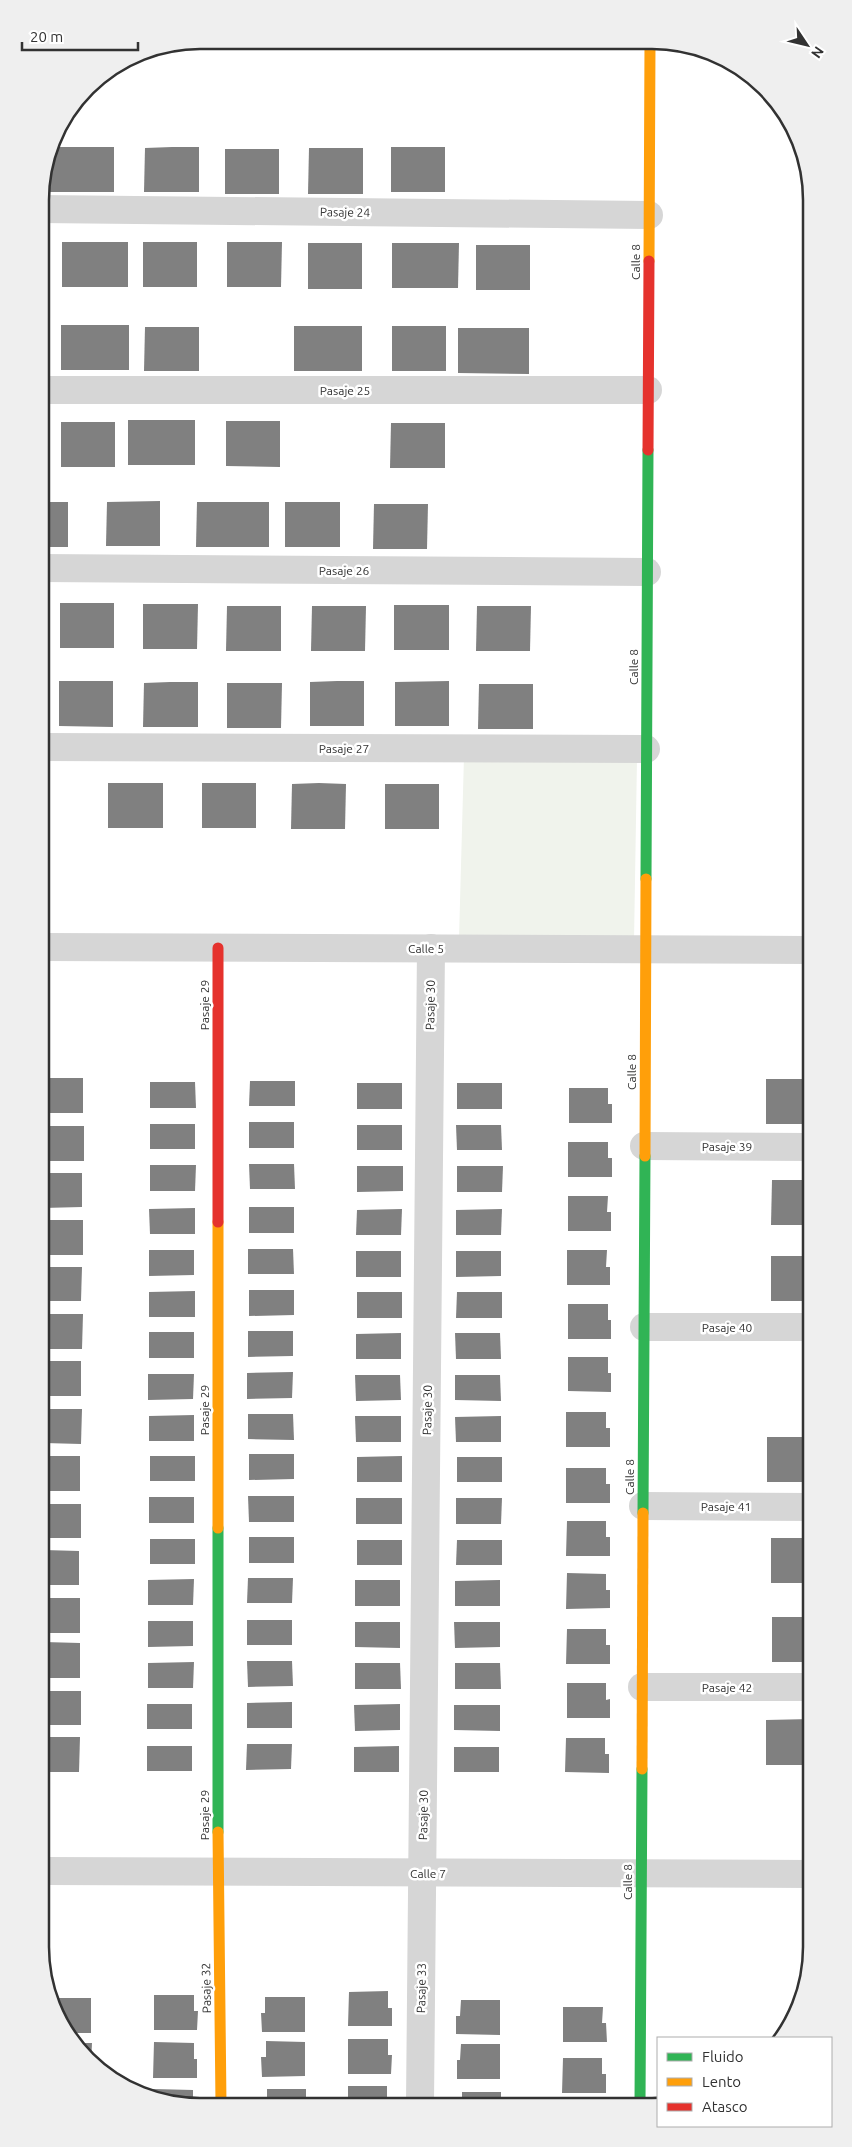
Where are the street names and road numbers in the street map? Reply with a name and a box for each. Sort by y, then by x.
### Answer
street label: Pasaje 24 [320,205,371,219]
street label: Calle 8 [629,244,642,280]
street label: Pasaje 25 [320,384,370,397]
street label: Pasaje 26 [319,564,369,577]
street label: Calle 8 [627,649,640,685]
street label: Pasaje 27 [319,742,369,755]
street label: Calle 5 [408,942,444,955]
street label: Pasaje 30 [423,979,437,1030]
street label: Pasaje 29 [198,980,211,1030]
street label: Calle 8 [625,1054,638,1090]
street label: Pasaje 39 [702,1140,752,1153]
street label: Pasaje 40 [702,1321,752,1334]
street label: Pasaje 30 [420,1384,434,1435]
street label: Pasaje 29 [198,1385,211,1435]
street label: Calle 8 [623,1459,636,1495]
street label: Pasaje 41 [701,1500,751,1513]
street label: Pasaje 42 [702,1681,752,1694]
street label: Pasaje 30 [416,1789,430,1840]
street label: Pasaje 29 [198,1790,211,1840]
street label: Calle 8 [621,1864,634,1900]
street label: Calle 7 [410,1867,446,1880]
street label: Pasaje 32 [199,1963,213,2013]
street label: Pasaje 33 [414,1963,428,2013]

